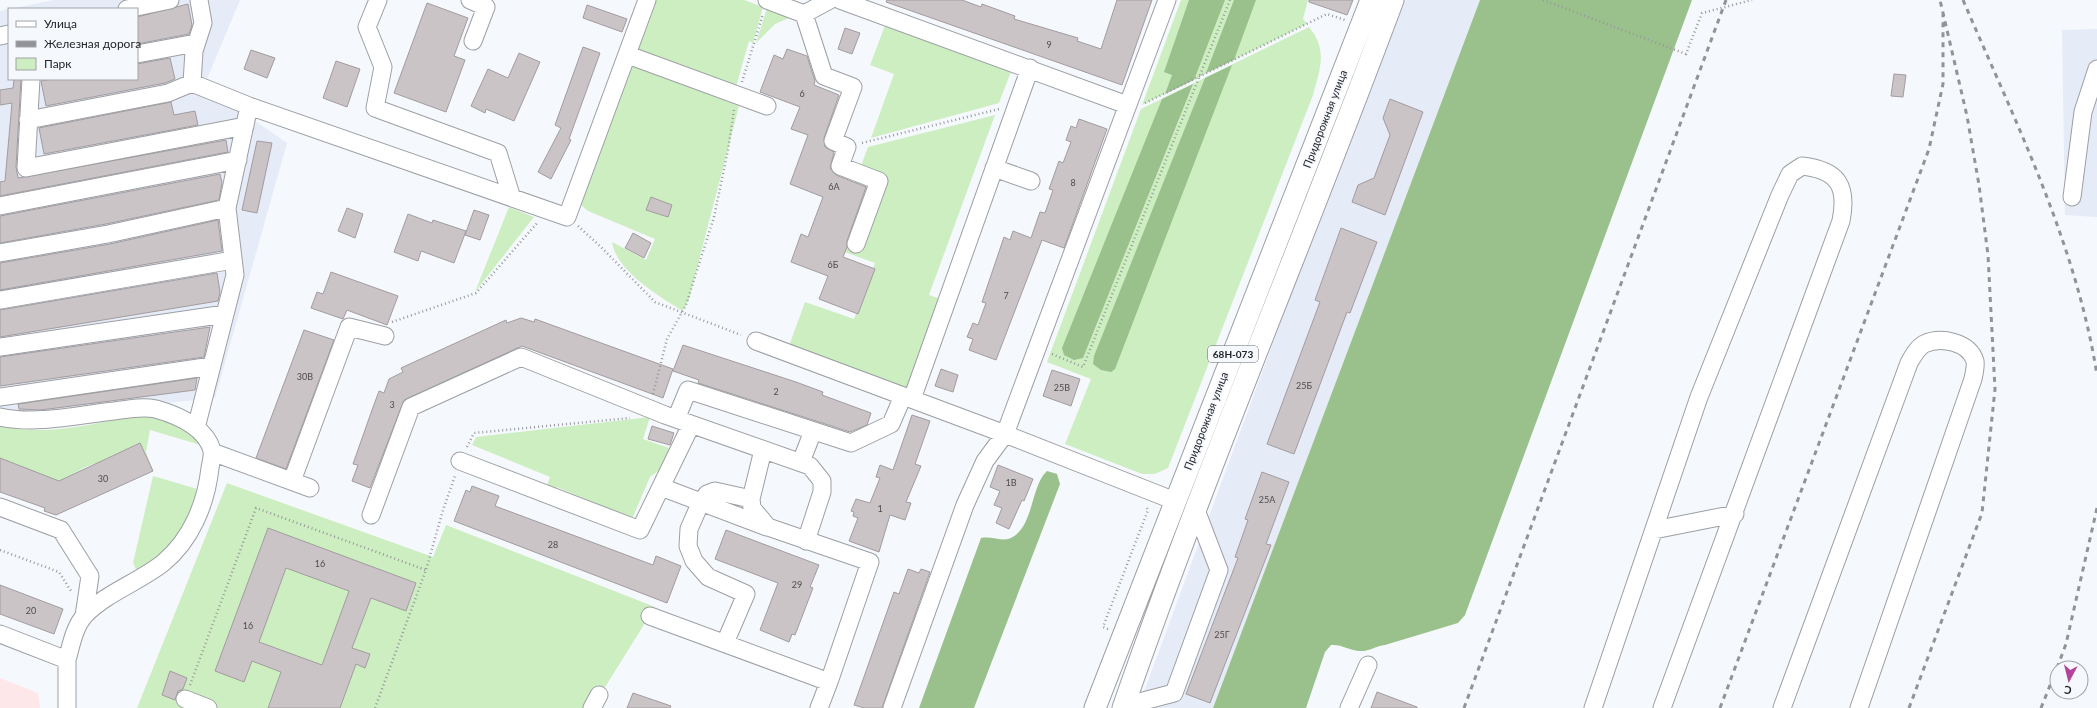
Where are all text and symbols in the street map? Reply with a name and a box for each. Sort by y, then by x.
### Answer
legend [8,8,138,80]
text: Улица [44,16,77,31]
text: Железная дорога [44,36,141,51]
house number: 9 [1046,39,1052,50]
text: Парк [44,56,72,71]
street label: Придорожная улица [1300,68,1349,170]
house number: 6 [799,88,805,99]
house number: 8 [1070,177,1076,188]
house number: 6А [828,181,841,192]
house number: 6Б [828,259,839,270]
house number: 7 [1003,290,1009,301]
road number: 68Н-073 [1208,346,1258,362]
street label: Придорожная улица [1181,370,1230,472]
house number: 30В [297,371,313,382]
house number: 25Б [1296,380,1312,391]
house number: 25В [1054,382,1070,393]
house number: 2 [773,386,779,397]
house number: 3 [389,399,395,410]
house number: 30 [98,473,108,484]
house number: 1В [1005,477,1017,488]
house number: 25А [1259,494,1276,505]
house number: 1 [877,503,883,514]
house number: 28 [548,539,558,550]
house number: 16 [315,558,325,569]
house number: 29 [792,579,802,590]
house number: 20 [26,605,36,616]
house number: 16 [243,620,253,631]
house number: 25Г [1214,629,1230,640]
north arrow [2049,660,2089,700]
text: С [2063,683,2072,697]

